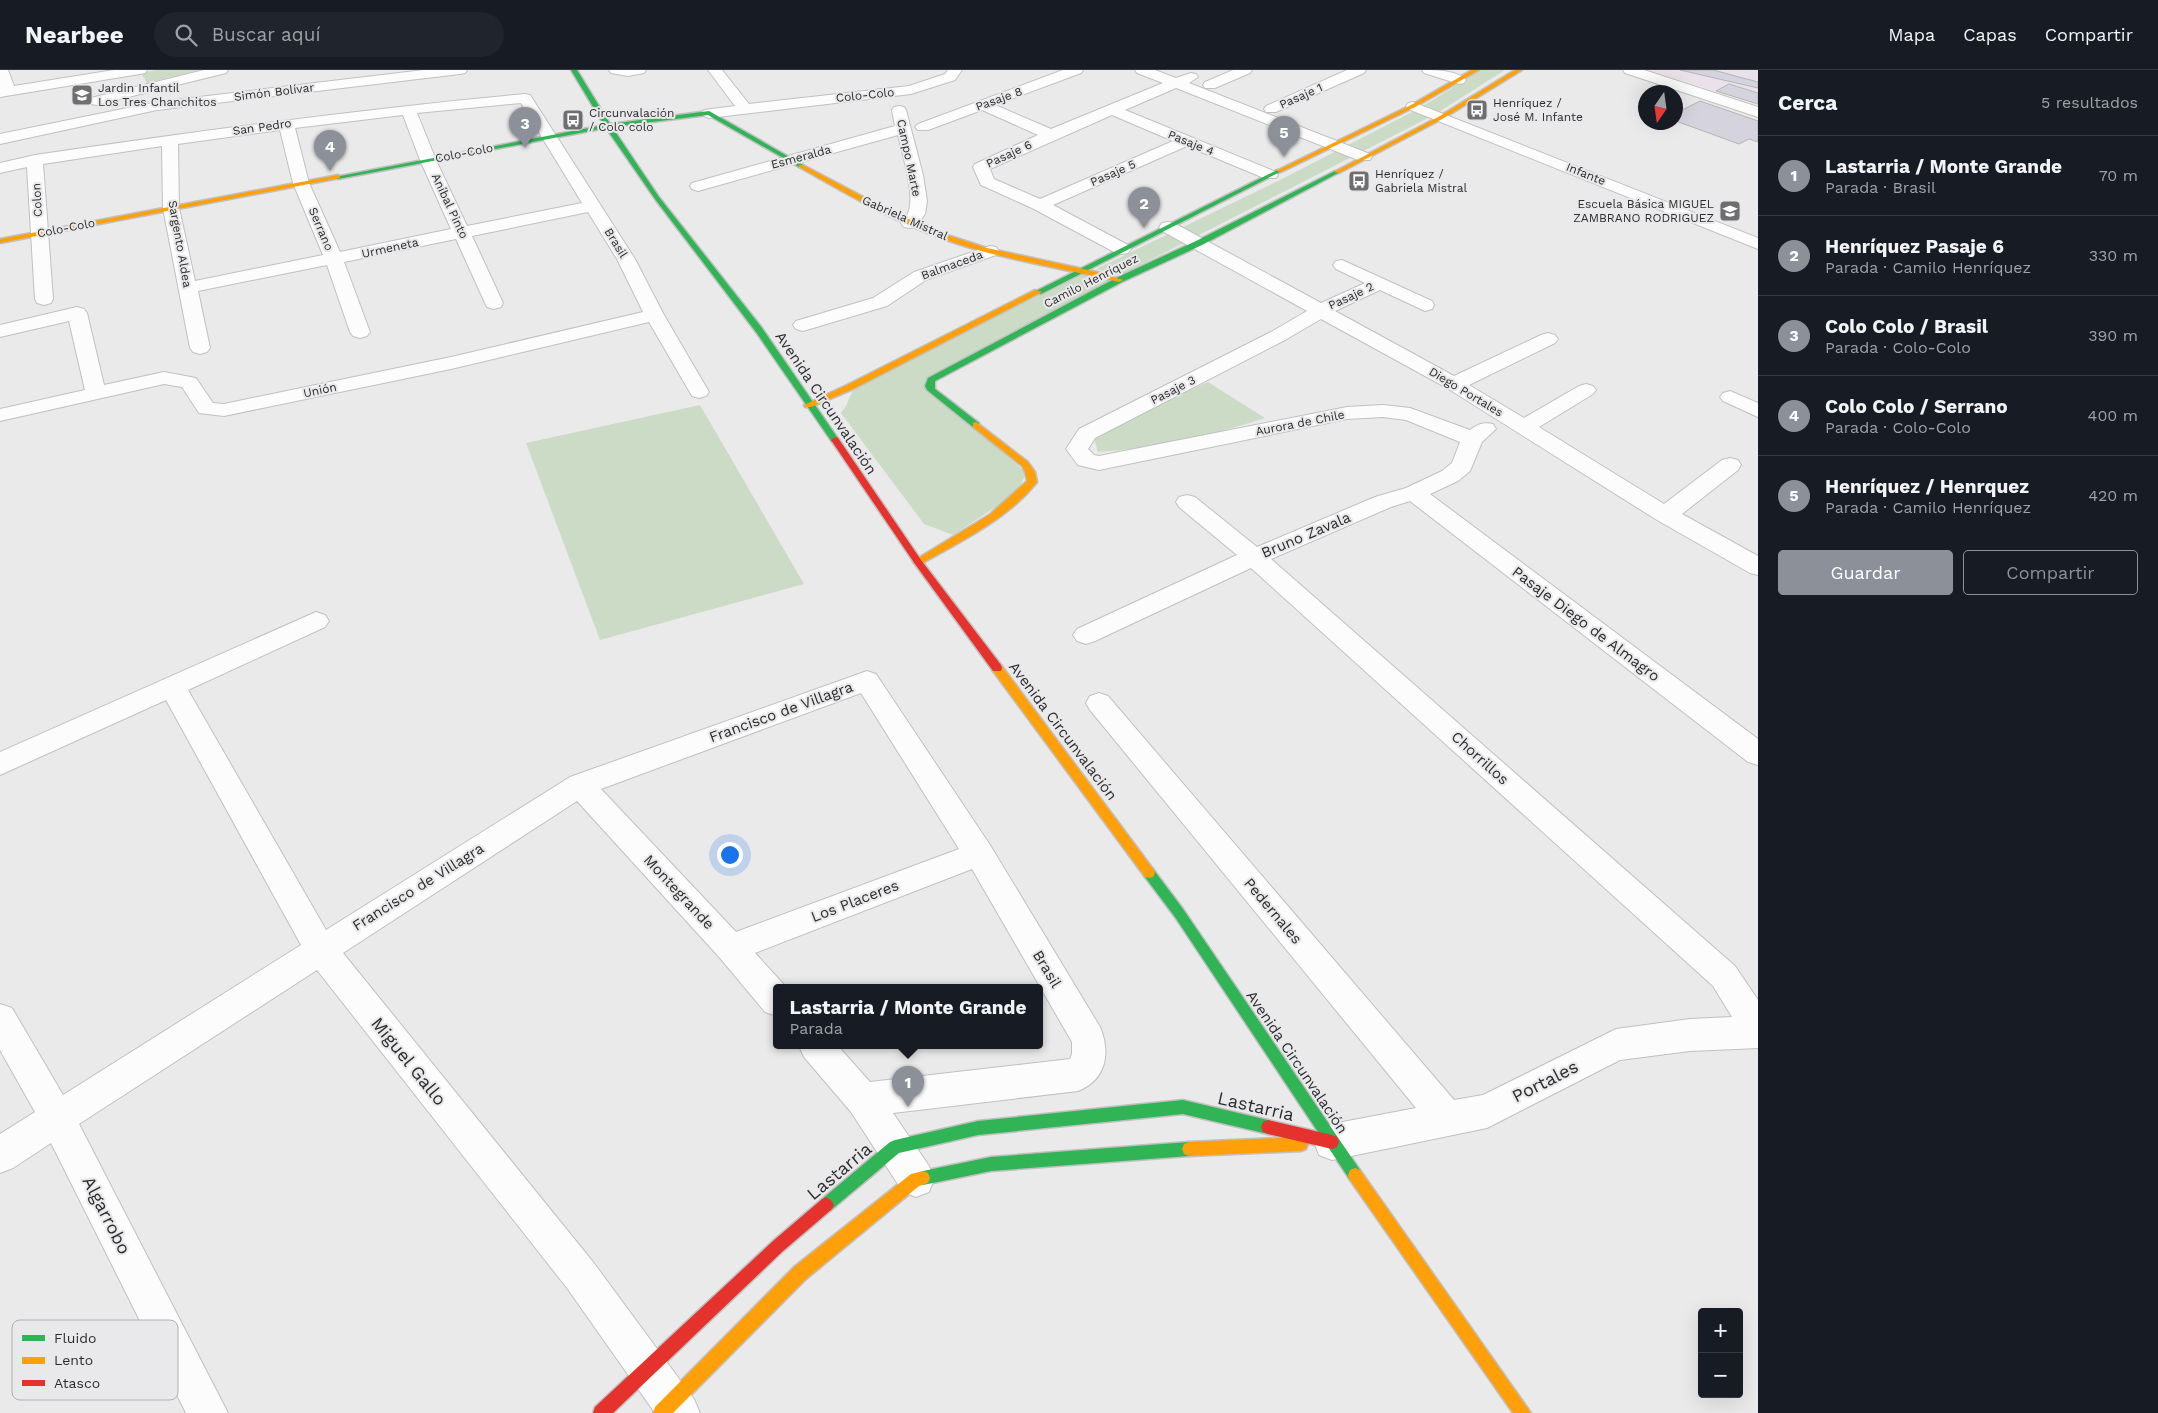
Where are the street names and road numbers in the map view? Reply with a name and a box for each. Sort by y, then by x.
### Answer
street label: Simón Bolívar [233,80,315,104]
street label: Pasaje 1 [1277,80,1325,112]
street label: Pasaje 8 [974,84,1024,114]
street label: Colo-Colo [835,85,895,105]
street label: San Pedro [232,116,292,138]
street label: Campo Marte [894,118,924,198]
street label: Pasaje 4 [1166,127,1216,159]
street label: Pasaje 6 [984,137,1034,171]
street label: Colo-Colo [434,141,494,165]
street label: Esmeralda [769,142,833,172]
street label: Pasaje 5 [1088,157,1138,189]
street label: Infante [1564,160,1608,188]
street label: Aníbal Pinto [429,171,471,241]
street label: Colon [29,183,45,217]
street label: Gabriela Mistral [860,193,950,243]
street label: Sargento Aldea [165,199,195,289]
street label: Serrano [306,205,336,253]
street label: Colo-Colo [36,216,96,240]
street label: Brasil [601,225,631,261]
street label: Urmeneta [360,235,420,261]
street label: Balmaceda [919,247,985,283]
street label: Camilo Henríquez [1041,251,1141,311]
street label: Pasaje 2 [1326,279,1376,313]
street label: Avenida Circunvalación [771,328,881,478]
street label: Diego Portales [1426,364,1506,420]
street label: Pasaje 3 [1148,373,1198,407]
street label: Unión [302,380,338,400]
street label: Aurora de Chile [1254,407,1346,439]
street label: Bruno Zavala [1259,508,1354,562]
street label: Pasaje Diego de Almagro [1509,563,1663,685]
street label: Avenida Circunvalación [1005,658,1121,804]
street label: Francisco de Villagra [707,677,856,746]
street label: Chorrillos [1448,728,1512,788]
street label: Francisco de Villagra [349,839,487,935]
street label: Montegrande [640,851,718,933]
street label: Pedernales [1240,874,1306,948]
street label: Los Placeres [809,876,901,926]
street label: Brasil [1029,947,1065,991]
street label: Avenida Circunvalación [1242,987,1352,1137]
street label: Miguel Gallo [367,1013,451,1109]
street label: Portales [1508,1055,1582,1107]
street label: Lastarria [1216,1087,1296,1125]
street label: Lastarria [802,1138,876,1204]
street label: Algarrobo [78,1173,136,1257]

